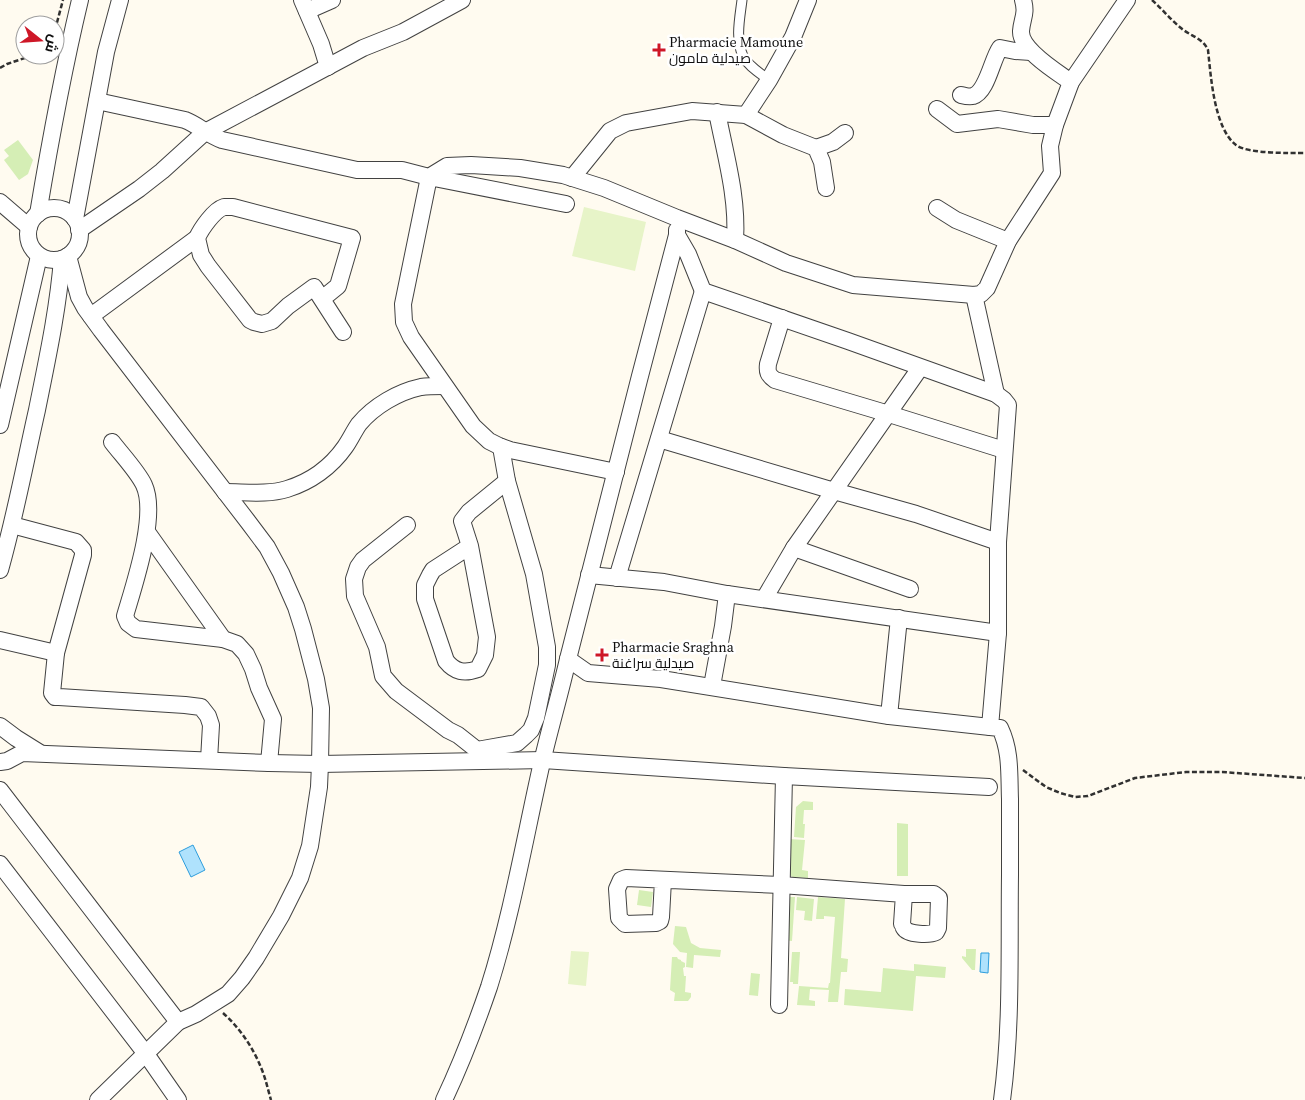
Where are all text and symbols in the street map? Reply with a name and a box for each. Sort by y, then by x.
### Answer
north arrow [15,15,65,65]
text: ش [40,32,65,55]
place label: Pharmacie Mamoune صيدلية مامون [669,32,803,68]
marker: Pharmacie Mamoune صيدلية مامون [653,44,665,56]
place label: Pharmacie Sraghna صيدلية سراغنة [612,637,735,673]
marker: Pharmacie Sraghna صيدلية سراغنة [596,649,608,661]

